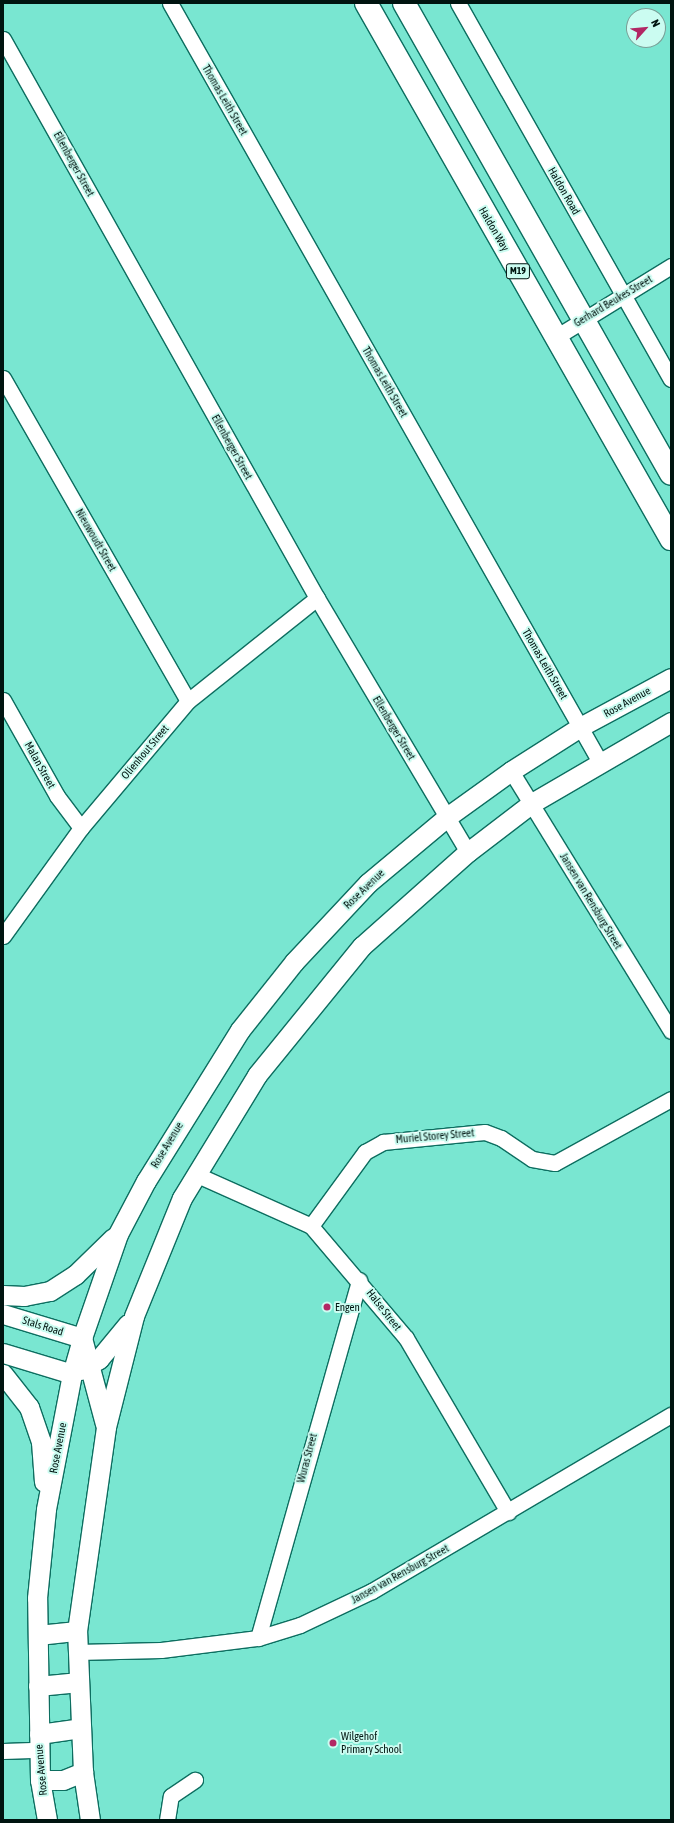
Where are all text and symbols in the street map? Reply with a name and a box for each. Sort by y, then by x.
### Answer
north arrow [626,8,666,48]
text: N [649,17,663,29]
street label: Thomas Leith Street [199,62,251,138]
street label: Ellenberger Street [51,129,97,199]
street label: Haldon Road [545,165,583,217]
street label: Haldon Way [476,205,512,253]
road number: M19 [505,263,531,279]
street label: Gerhard Beukes Street [571,272,655,330]
street label: Thomas Leith Street [359,344,411,420]
street label: Ellenberger Street [209,412,255,482]
street label: Nieuwoudt Street [73,506,119,574]
street label: Thomas Leith Street [519,626,571,702]
street label: Rose Avenue [601,684,653,720]
street label: Ellenberger Street [370,694,418,762]
street label: Olienhout Street [118,722,172,782]
street label: Malan Street [22,739,58,791]
street label: Jansen van Rensburg Street [557,851,625,951]
street label: Rose Avenue [341,866,387,912]
street label: Rose Avenue [148,1120,186,1170]
street label: Muriel Storey Street [395,1126,475,1146]
street label: Halse Street [364,1287,404,1333]
place label: Engen [335,1300,360,1314]
marker: Engen [322,1302,332,1312]
street label: Stals Road [21,1314,65,1338]
street label: Rose Avenue [47,1421,69,1475]
street label: Wuras Street [294,1432,320,1484]
street label: Jansen van Rensburg Street [349,1542,451,1606]
place label: Wilgehof Primary School [341,1730,402,1756]
marker: Wilgehof Primary School [328,1738,338,1748]
street label: Rose Avenue [32,1744,50,1796]

